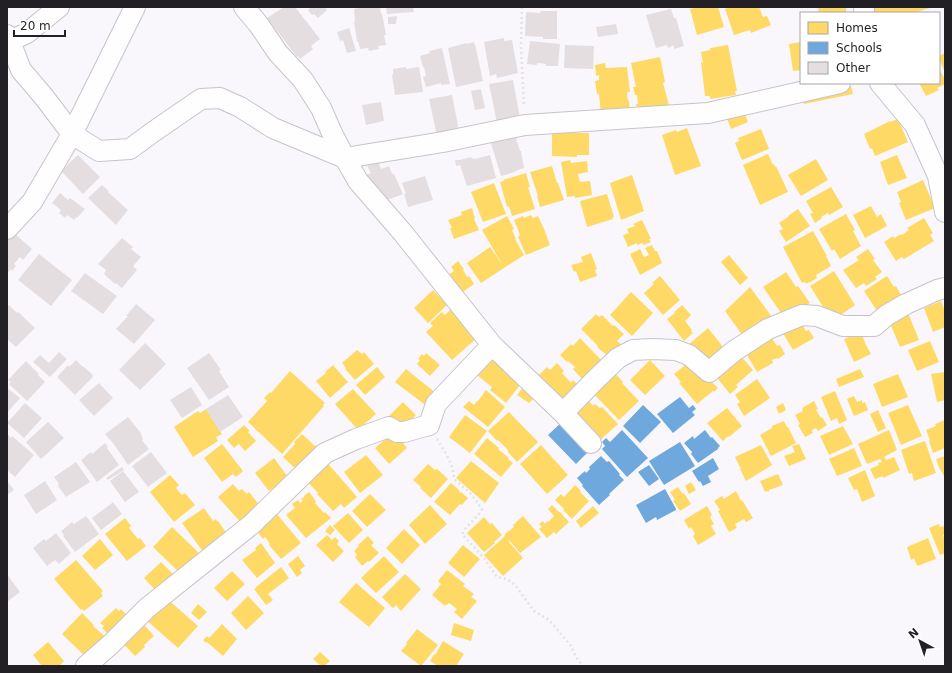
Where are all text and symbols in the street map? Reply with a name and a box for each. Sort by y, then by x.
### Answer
scale bar [14,12,65,38]
legend [800,12,940,84]
text: 20 m [20,19,51,33]
text: Homes [836,21,878,35]
text: Schools [836,41,882,55]
text: Other [836,61,870,75]
north arrow [900,621,940,661]
text: N [906,626,922,642]

